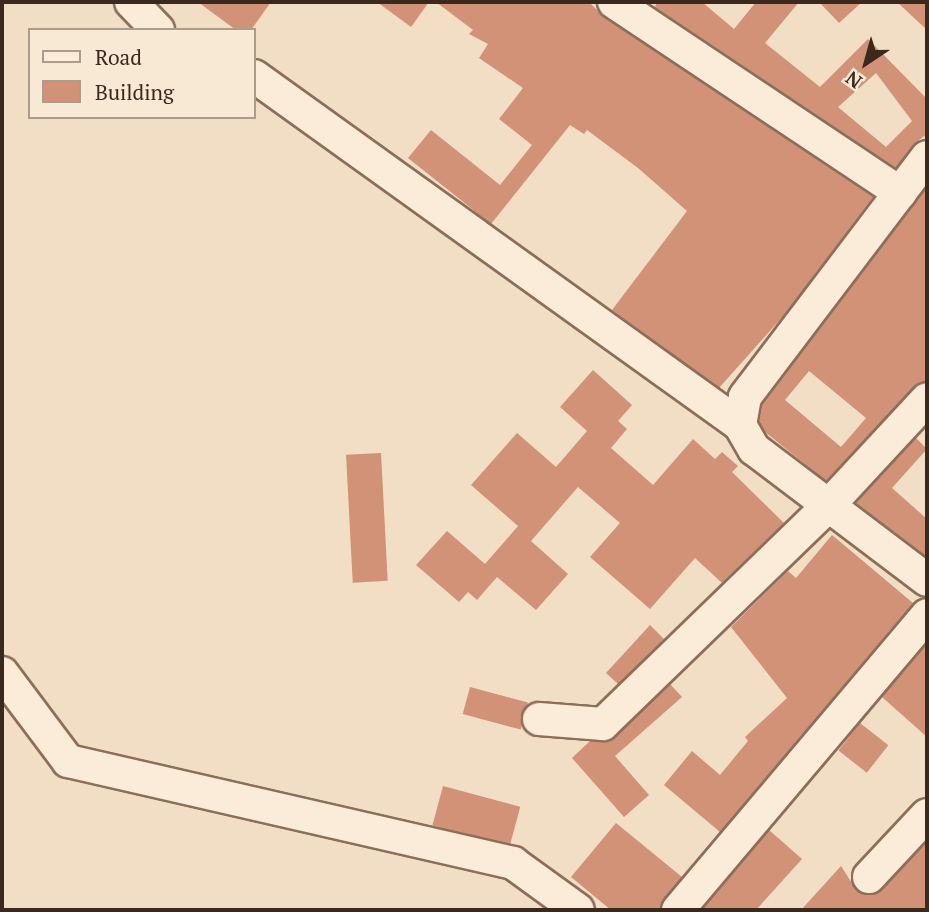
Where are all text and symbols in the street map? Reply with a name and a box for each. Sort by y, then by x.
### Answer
legend [28,28,256,119]
north arrow [831,28,901,98]
text: Road [95,43,142,71]
text: N [840,66,867,95]
text: Building [95,78,174,106]

